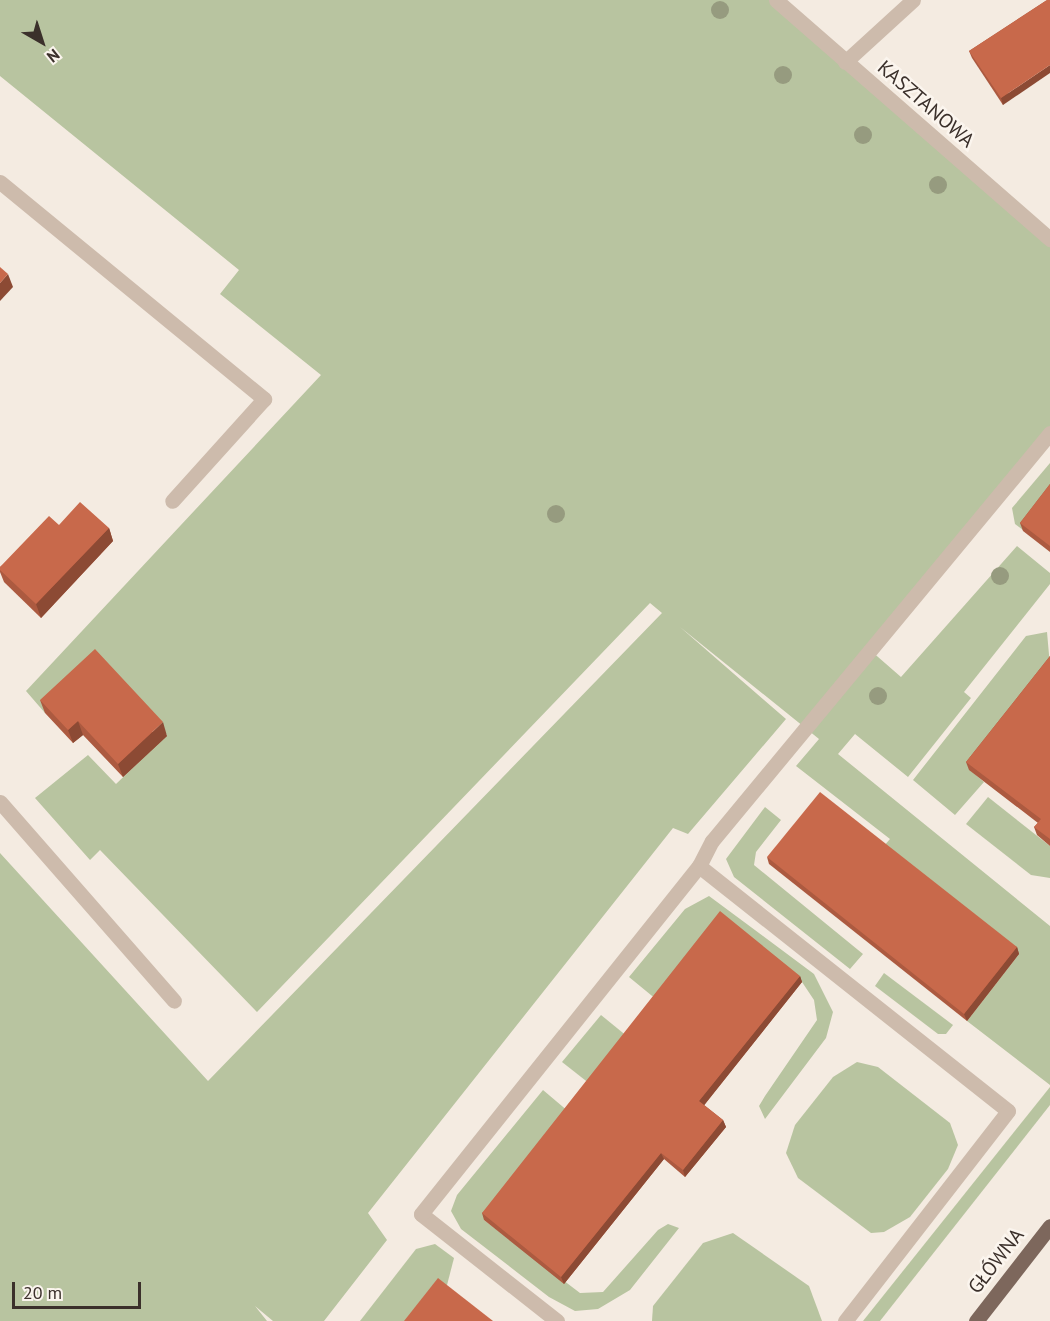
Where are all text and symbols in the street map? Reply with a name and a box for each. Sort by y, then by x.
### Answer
north arrow [12,12,72,72]
text: N [43,45,64,67]
street label: KASZTANOWA [873,56,979,152]
street label: GŁÓWNA [963,1224,1029,1298]
scale bar [15,1270,144,1308]
text: 20 m [23,1281,62,1304]

